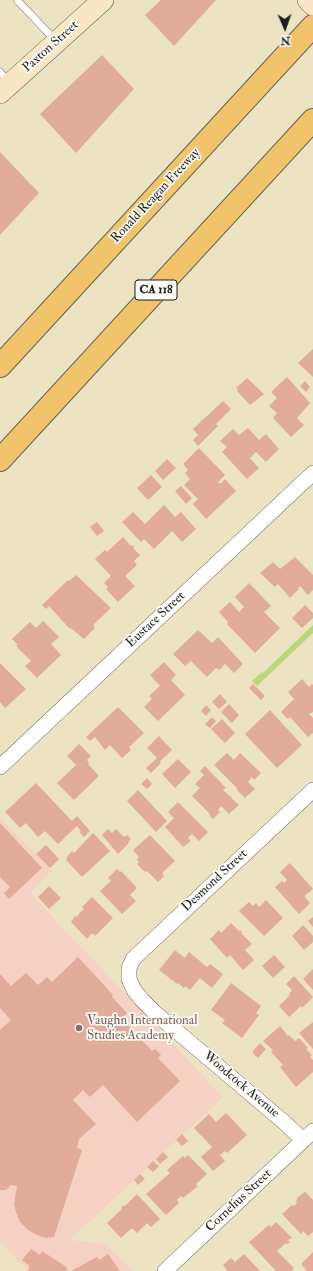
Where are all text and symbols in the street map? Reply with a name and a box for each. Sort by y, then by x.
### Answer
north arrow [265,8,305,48]
street label: Paxton Street [20,18,82,76]
text: N [280,34,291,47]
street label: Ronald Reagan Freeway [108,146,204,246]
road number: CA 118 [135,280,177,300]
street label: Eustace Street [123,589,189,651]
street label: Desmond Street [179,847,251,915]
place label: Vaughn International Studies Academy [87,1013,197,1044]
marker: Vaughn International Studies Academy [74,1023,84,1033]
street label: Woodcock Avenue [200,1049,282,1121]
street label: Cornelius Street [203,1166,275,1236]

